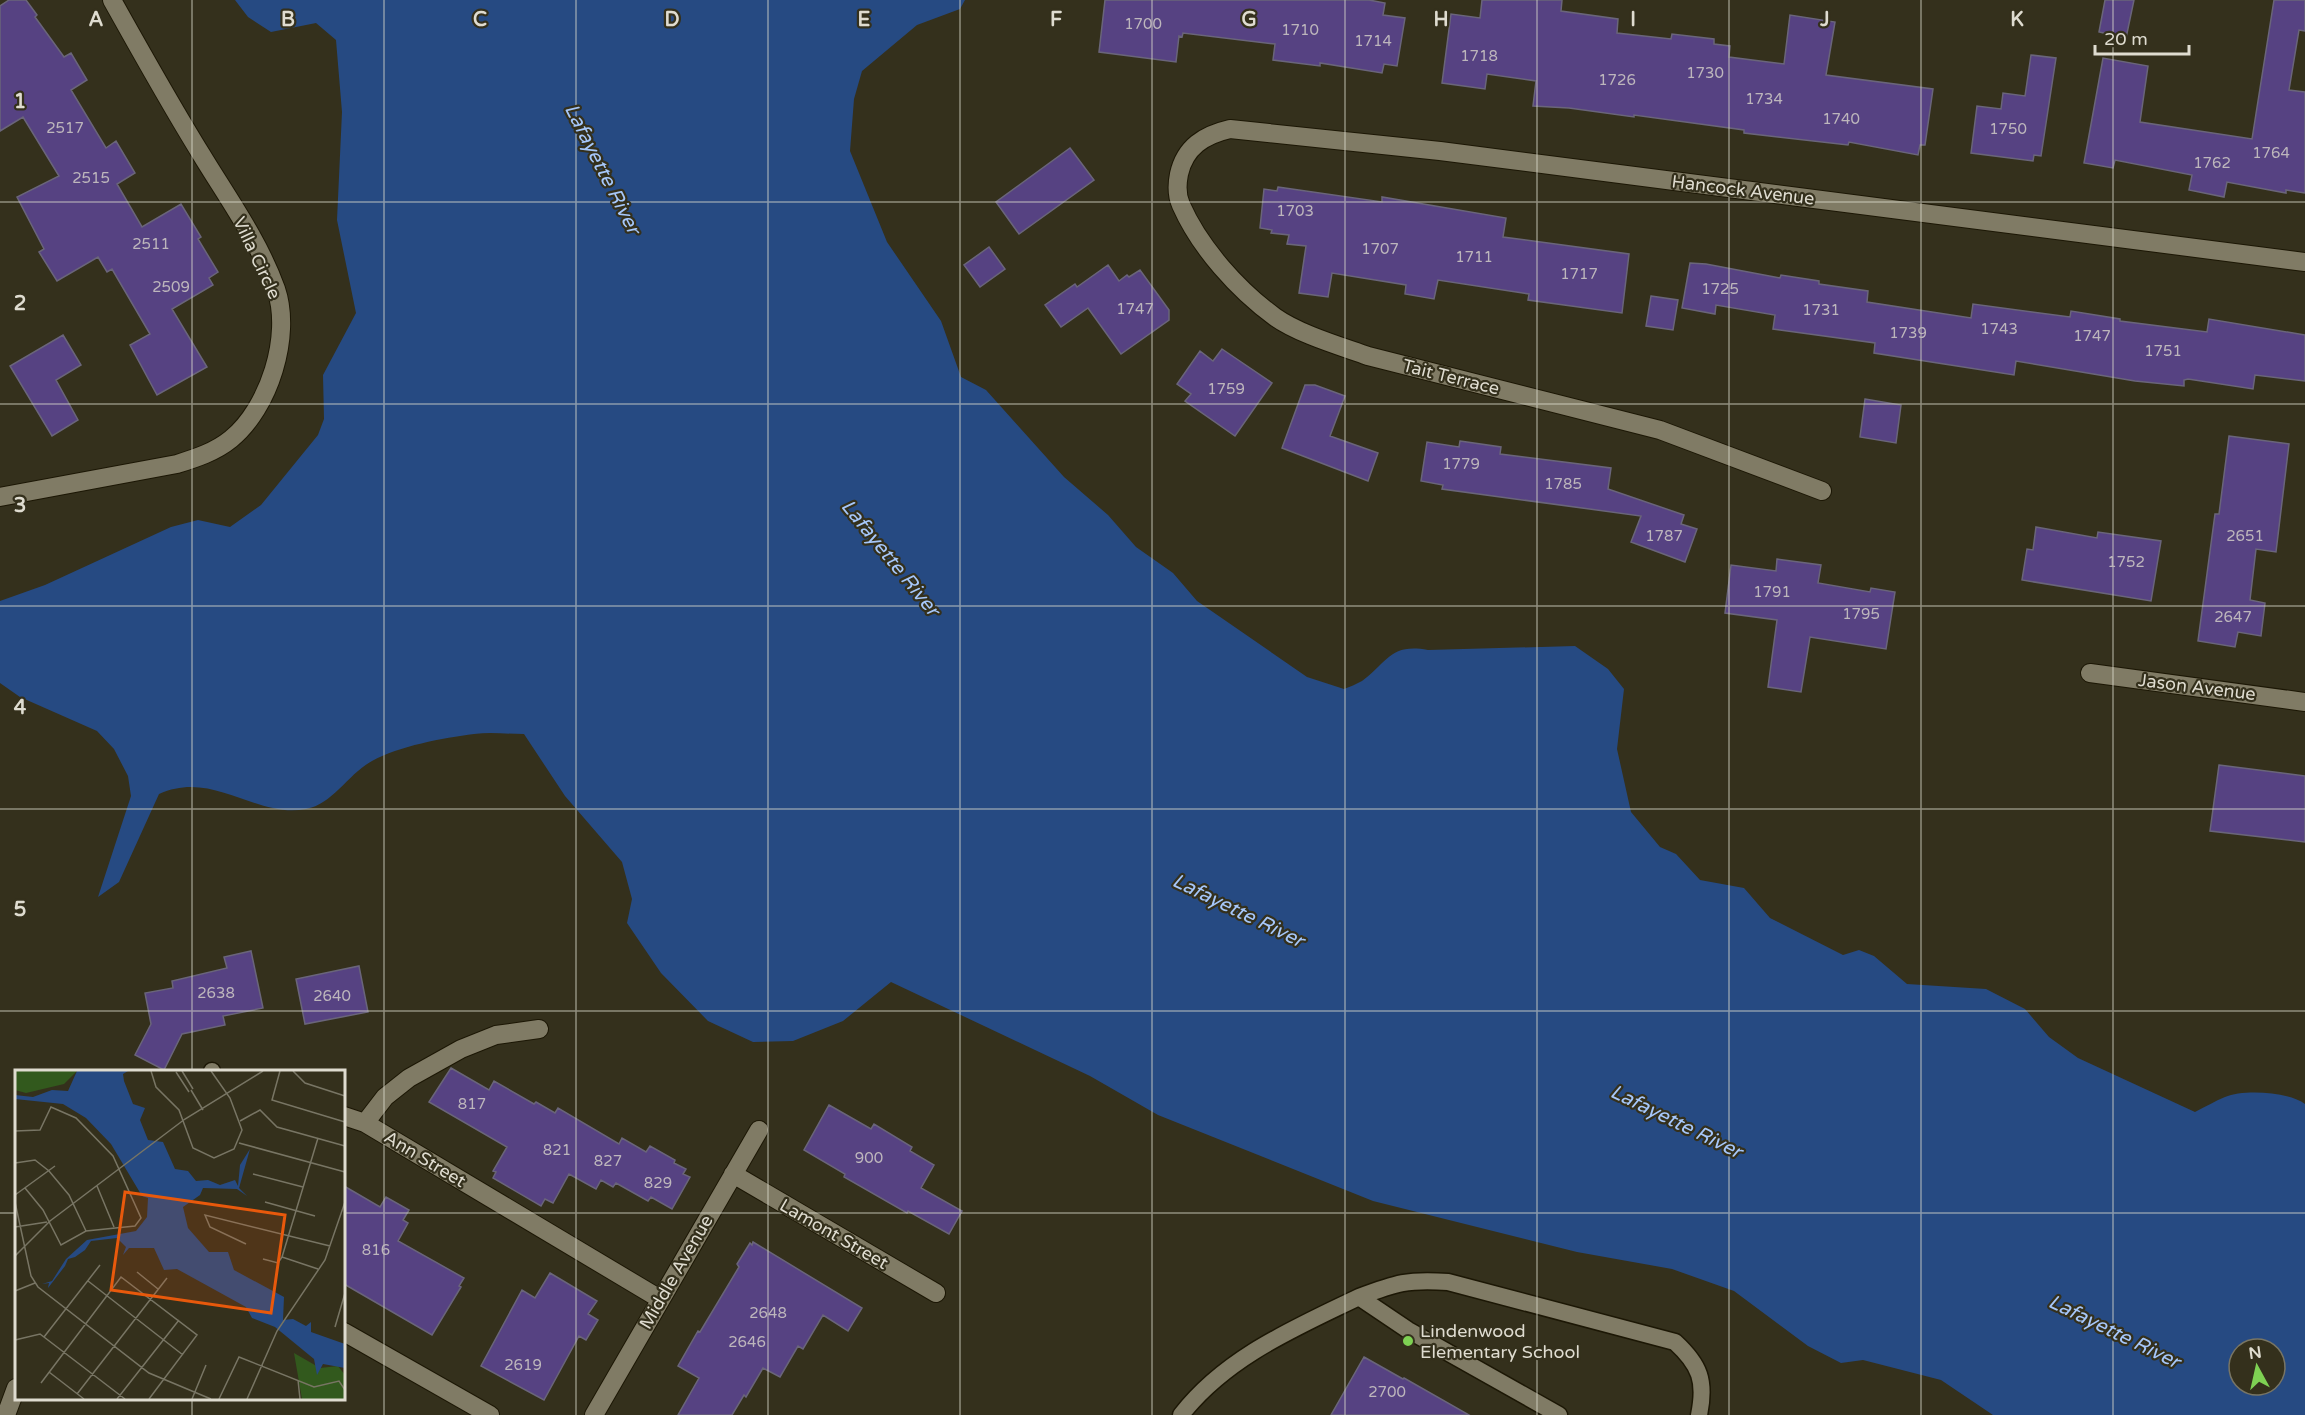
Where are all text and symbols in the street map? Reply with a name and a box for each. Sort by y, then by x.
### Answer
text: A [89,8,104,32]
text: B [281,8,295,32]
text: C [473,8,487,32]
text: D [664,8,680,32]
text: E [858,8,871,32]
text: F [1050,8,1062,32]
text: G [1241,8,1257,32]
text: H [1433,8,1449,32]
text: I [1630,8,1636,32]
text: J [1819,8,1830,32]
text: K [2010,8,2024,32]
house number: 1700 [1124,15,1162,33]
scale bar [2095,18,2190,56]
house number: 1710 [1281,21,1319,39]
text: 20 m [2104,28,2148,50]
house number: 1714 [1354,32,1392,50]
house number: 1718 [1460,47,1498,65]
house number: 1730 [1686,64,1724,82]
house number: 1726 [1598,71,1636,89]
text: 1 [14,90,26,114]
house number: 1734 [1745,90,1783,108]
water label: Lafayette River [559,100,646,240]
house number: 1740 [1822,110,1860,128]
house number: 2517 [46,119,84,137]
house number: 1750 [1989,120,2027,138]
house number: 1764 [2252,144,2290,162]
house number: 1762 [2193,154,2231,172]
house number: 2515 [72,169,110,187]
street label: Hancock Avenue [1670,170,1816,210]
house number: 1703 [1276,202,1314,220]
street label: Villa Circle [228,213,286,303]
house number: 2511 [132,235,170,253]
house number: 1707 [1361,240,1399,258]
house number: 1711 [1455,248,1493,266]
house number: 1717 [1560,265,1598,283]
house number: 2509 [152,278,190,296]
house number: 1725 [1701,280,1739,298]
text: 2 [14,292,26,316]
house number: 1747 [1116,300,1154,318]
house number: 1731 [1802,301,1840,319]
house number: 1743 [1980,320,2018,338]
house number: 1739 [1889,324,1927,342]
house number: 1747 [2073,327,2111,345]
house number: 1751 [2144,342,2182,360]
street label: Tait Terrace [1400,354,1502,400]
house number: 1759 [1207,380,1245,398]
house number: 1779 [1442,455,1480,473]
house number: 1785 [1544,475,1582,493]
text: 3 [14,494,26,518]
water label: Lafayette River [836,495,946,623]
house number: 1787 [1645,527,1683,545]
house number: 2651 [2226,527,2264,545]
house number: 1752 [2107,553,2145,571]
house number: 1791 [1753,583,1791,601]
house number: 1795 [1842,605,1880,623]
house number: 2647 [2214,608,2252,626]
street label: Jason Avenue [2137,669,2257,705]
text: 4 [14,696,27,720]
water label: Lafayette River [1168,869,1310,954]
text: 5 [14,898,26,922]
house number: 2638 [197,984,235,1002]
house number: 2640 [313,987,351,1005]
inset map [15,1070,345,1400]
water label: Lafayette River [1606,1080,1748,1165]
house number: 817 [458,1095,486,1113]
street label: Ann Street [380,1126,470,1192]
house number: 821 [543,1141,571,1159]
house number: 900 [855,1149,883,1167]
house number: 827 [594,1152,622,1170]
house number: 829 [644,1174,672,1192]
street label: Lamont Street [776,1194,892,1274]
street label: Middle Avenue [634,1211,718,1333]
house number: 816 [362,1241,390,1259]
water label: Lafayette River [2044,1290,2186,1375]
house number: 2648 [749,1304,787,1322]
place label: Lindenwood Elementary School [1420,1320,1580,1363]
house number: 2646 [728,1333,766,1351]
marker: Lindenwood Elementary School [1401,1334,1415,1348]
north arrow [2227,1337,2287,1397]
text: N [2247,1342,2263,1364]
house number: 2619 [504,1356,542,1374]
house number: 2700 [1368,1383,1406,1401]

